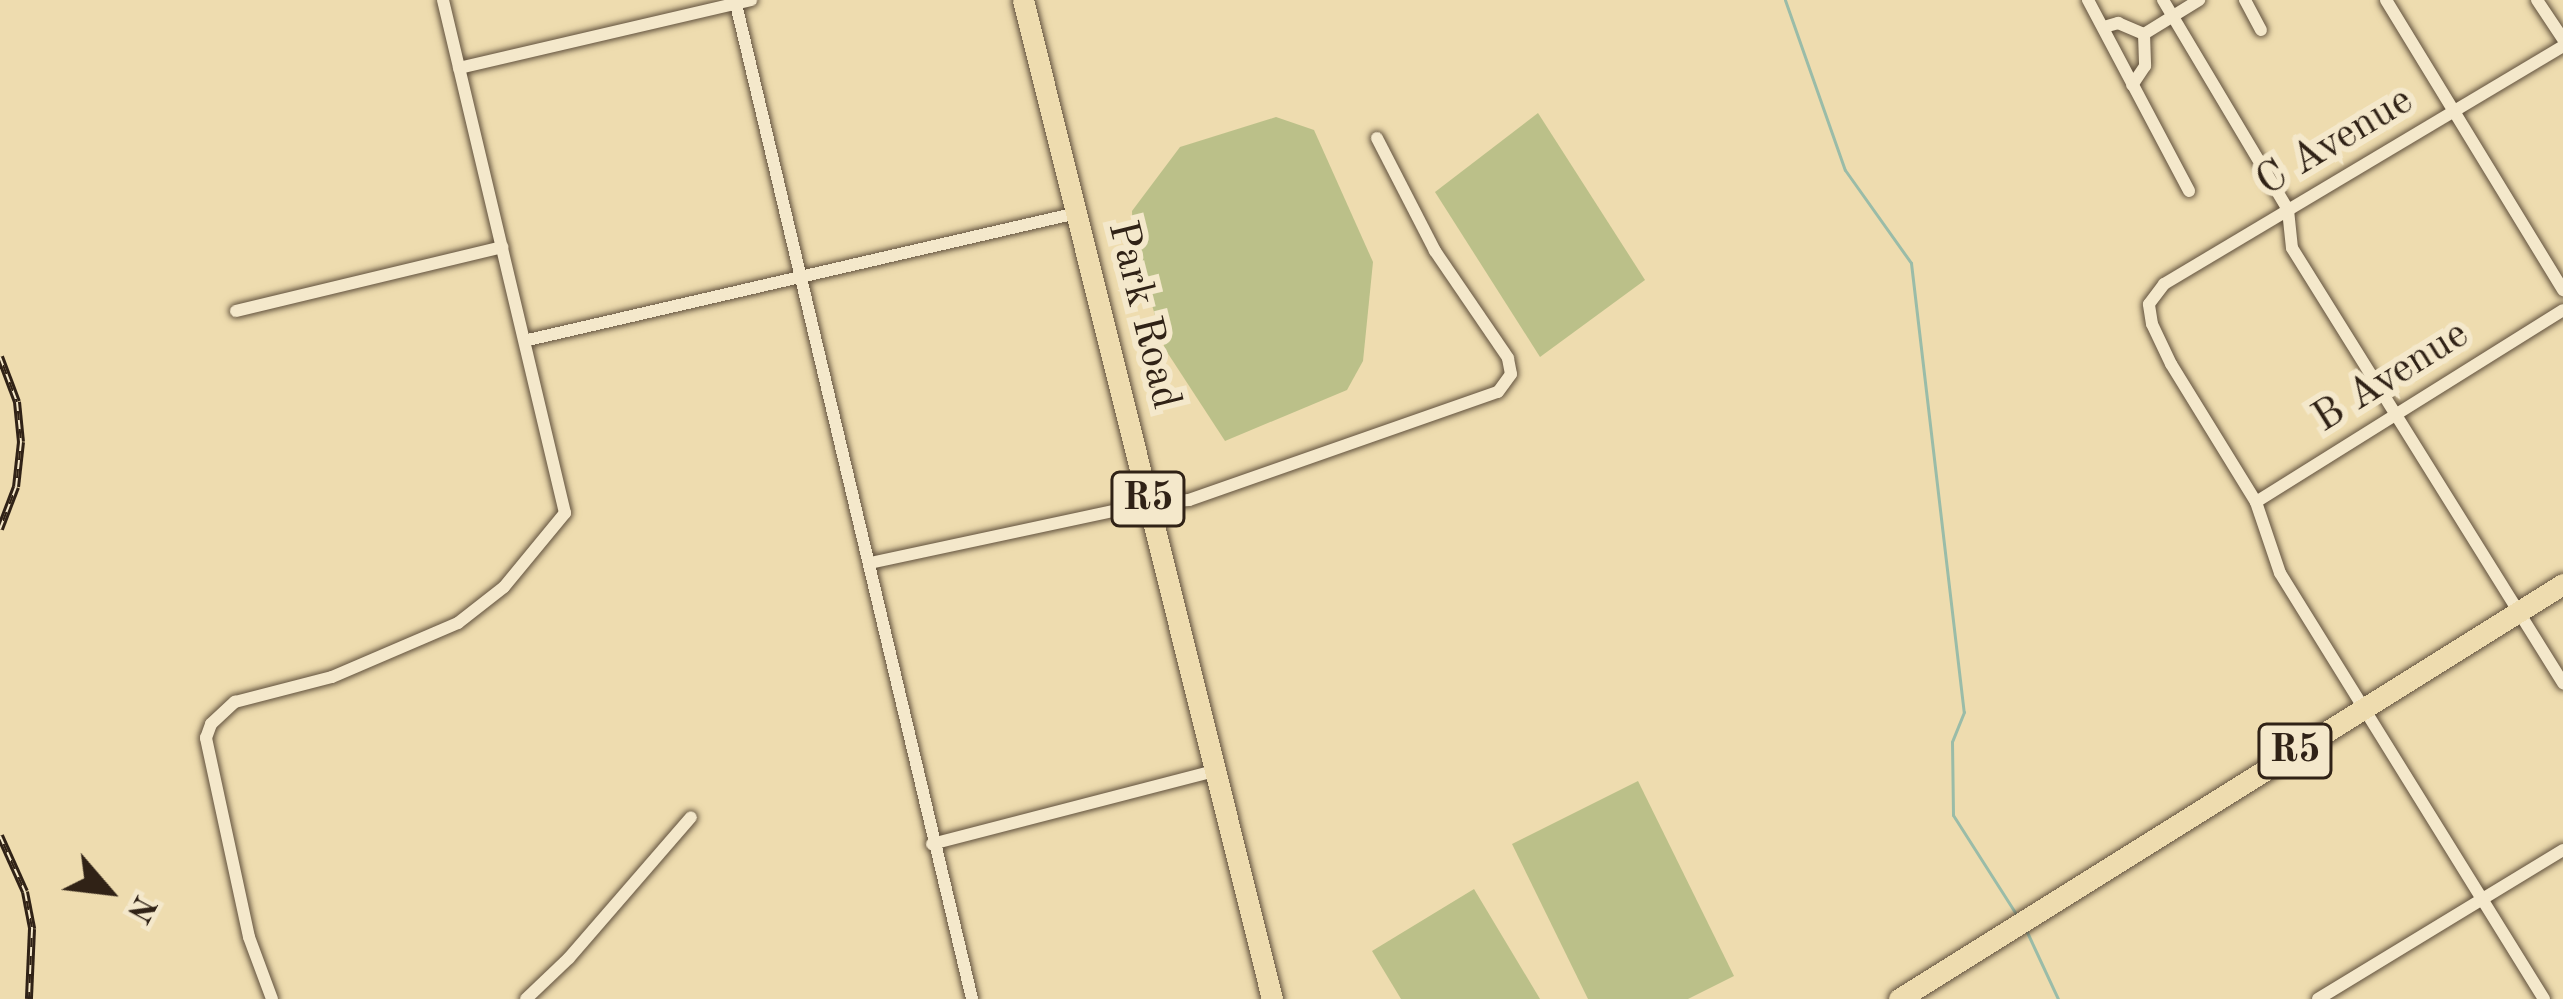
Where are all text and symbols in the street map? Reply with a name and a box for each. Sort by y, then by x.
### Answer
street label: C Avenue [2248,76,2422,208]
street label: Park Road [1095,216,1191,414]
street label: B Avenue [2304,309,2478,445]
road number: R5 [1109,466,1187,532]
road number: R5 [2256,718,2334,784]
north arrow [48,831,168,951]
text: N [120,889,161,927]

